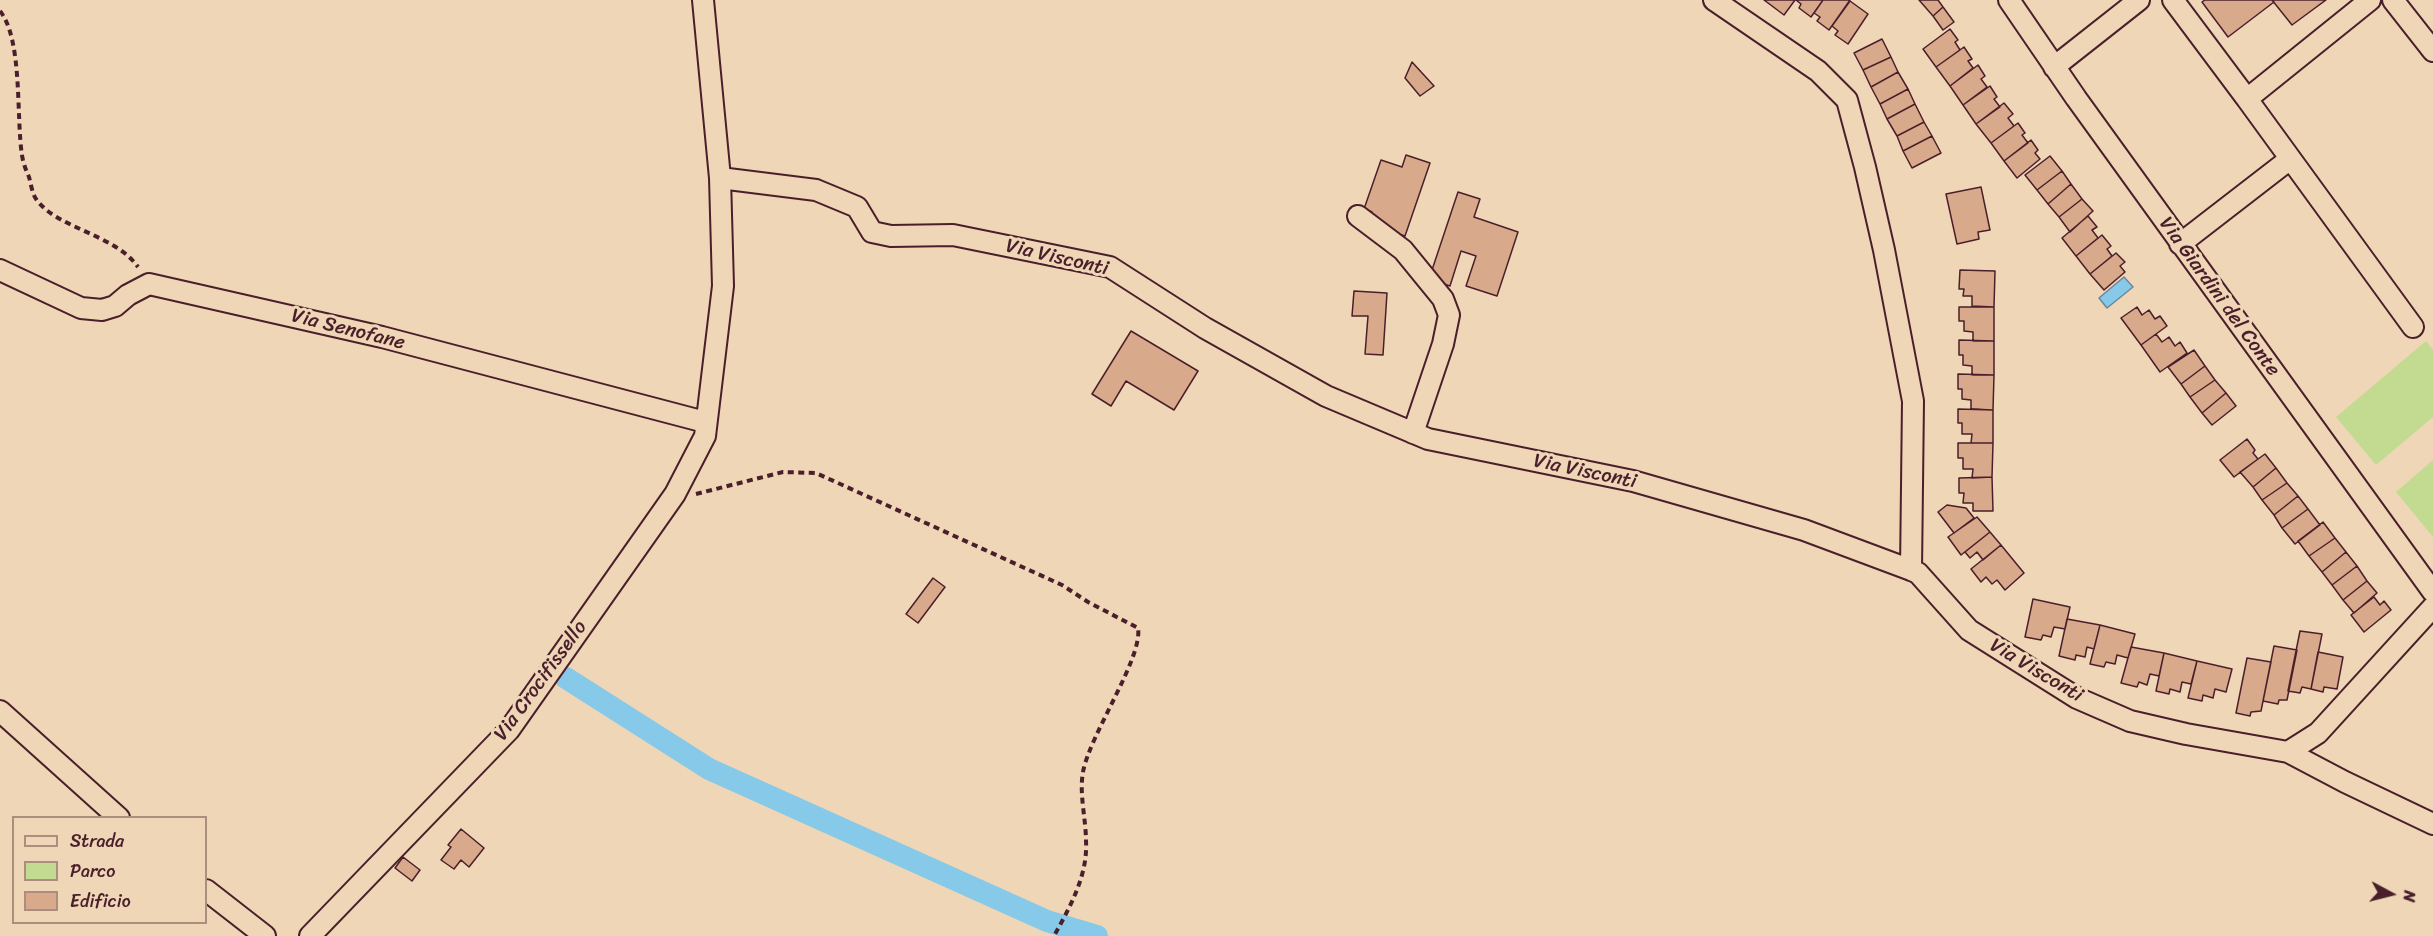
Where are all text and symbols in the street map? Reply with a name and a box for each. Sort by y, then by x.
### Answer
street label: Via Giardini del Conte [2153,213,2285,381]
street label: Via Visconti [1003,235,1111,281]
street label: Via Senofane [289,304,407,356]
street label: Via Visconti [1531,449,1639,495]
street label: Via Crocifissello [489,616,593,746]
street label: Via Visconti [1985,634,2087,708]
legend [12,816,207,924]
text: Strada [70,825,124,857]
text: Parco [70,855,115,887]
north arrow [2361,864,2421,924]
text: Edificio [70,885,131,917]
text: N [2394,889,2424,904]

